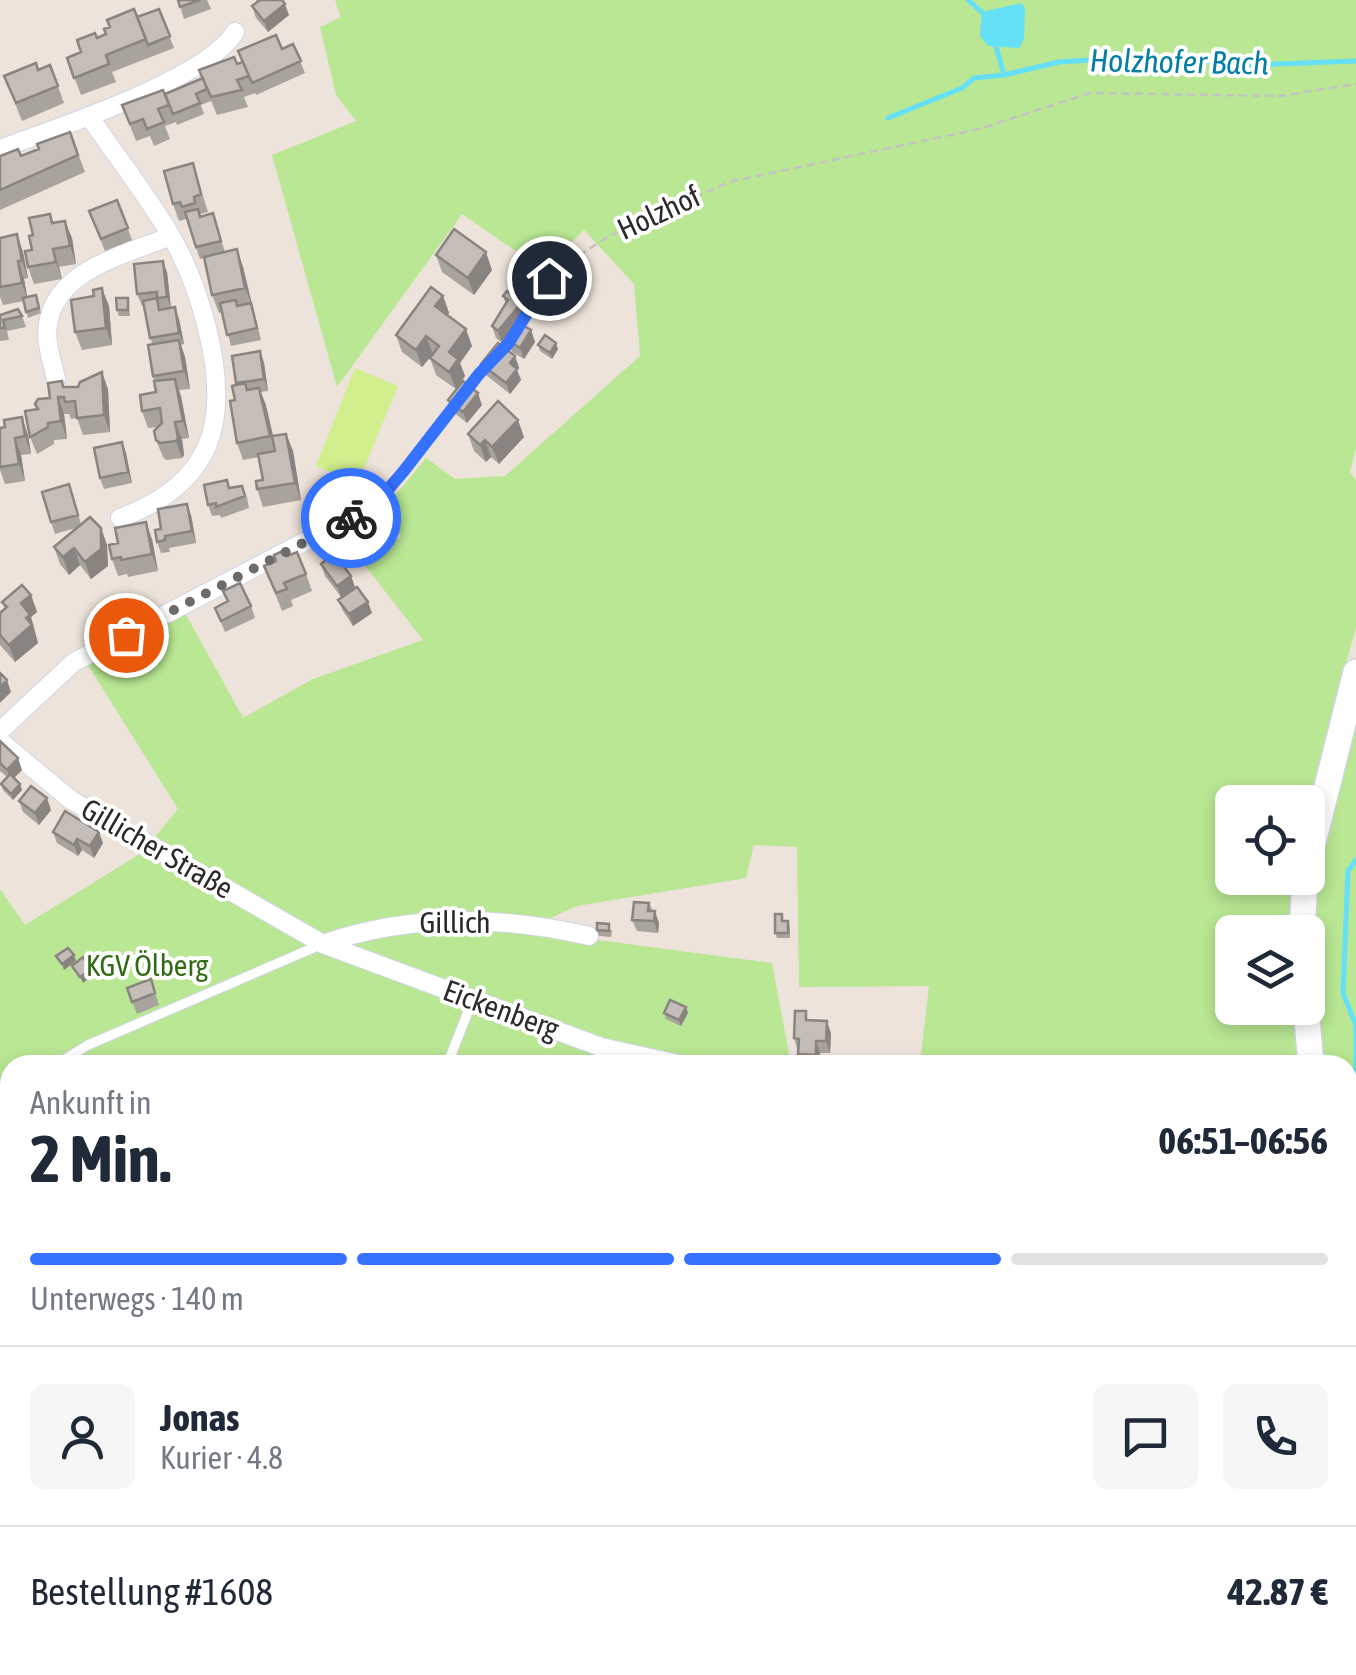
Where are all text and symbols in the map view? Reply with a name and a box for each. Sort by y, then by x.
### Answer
water label: Holzhofer Bach [1089,41,1269,82]
street label: Holzhof [612,178,705,246]
pin [507,236,592,321]
icon: home [522,251,577,306]
courier [301,468,401,568]
icon: bike [324,491,379,546]
pin [84,593,169,678]
icon: bag [99,608,154,663]
map controls [1215,785,1325,1025]
button: locate [1215,785,1325,895]
street label: Gillicher Straße [76,791,239,905]
street label: Gillich [419,905,491,939]
button: layers [1215,915,1325,1025]
park label: KGV Ölberg [86,948,208,982]
street label: Eickenberg [439,973,564,1046]
text: Ankunft in [30,1084,152,1121]
text: 06:51–06:56 [1158,1119,1328,1162]
text: 2 Min. [30,1121,171,1196]
text: Unterwegs · 140 m [30,1280,244,1317]
button: person [30,1384,135,1489]
button: chat [1093,1384,1198,1489]
button: phone [1223,1384,1328,1489]
text: Jonas [160,1396,240,1439]
text: Kurier · 4.8 [160,1439,283,1476]
text: Bestellung #1608 [30,1570,273,1613]
text: 42.87 € [1227,1570,1328,1613]

